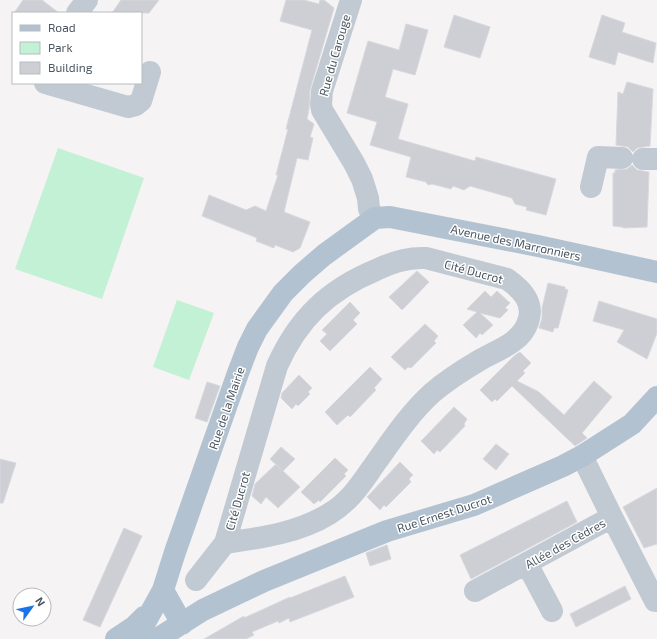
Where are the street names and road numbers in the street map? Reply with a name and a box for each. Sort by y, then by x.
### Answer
street label: Rue du Carouge [316,12,352,98]
street label: Avenue des Marronniers [450,221,582,263]
street label: Cité Ducrot [443,256,505,286]
street label: Rue de la Mairie [205,365,247,451]
street label: Cité Ducrot [222,470,252,532]
street label: Rue Ernest Ducrot [395,491,493,535]
street label: Allée des Cèdres [522,515,608,571]

